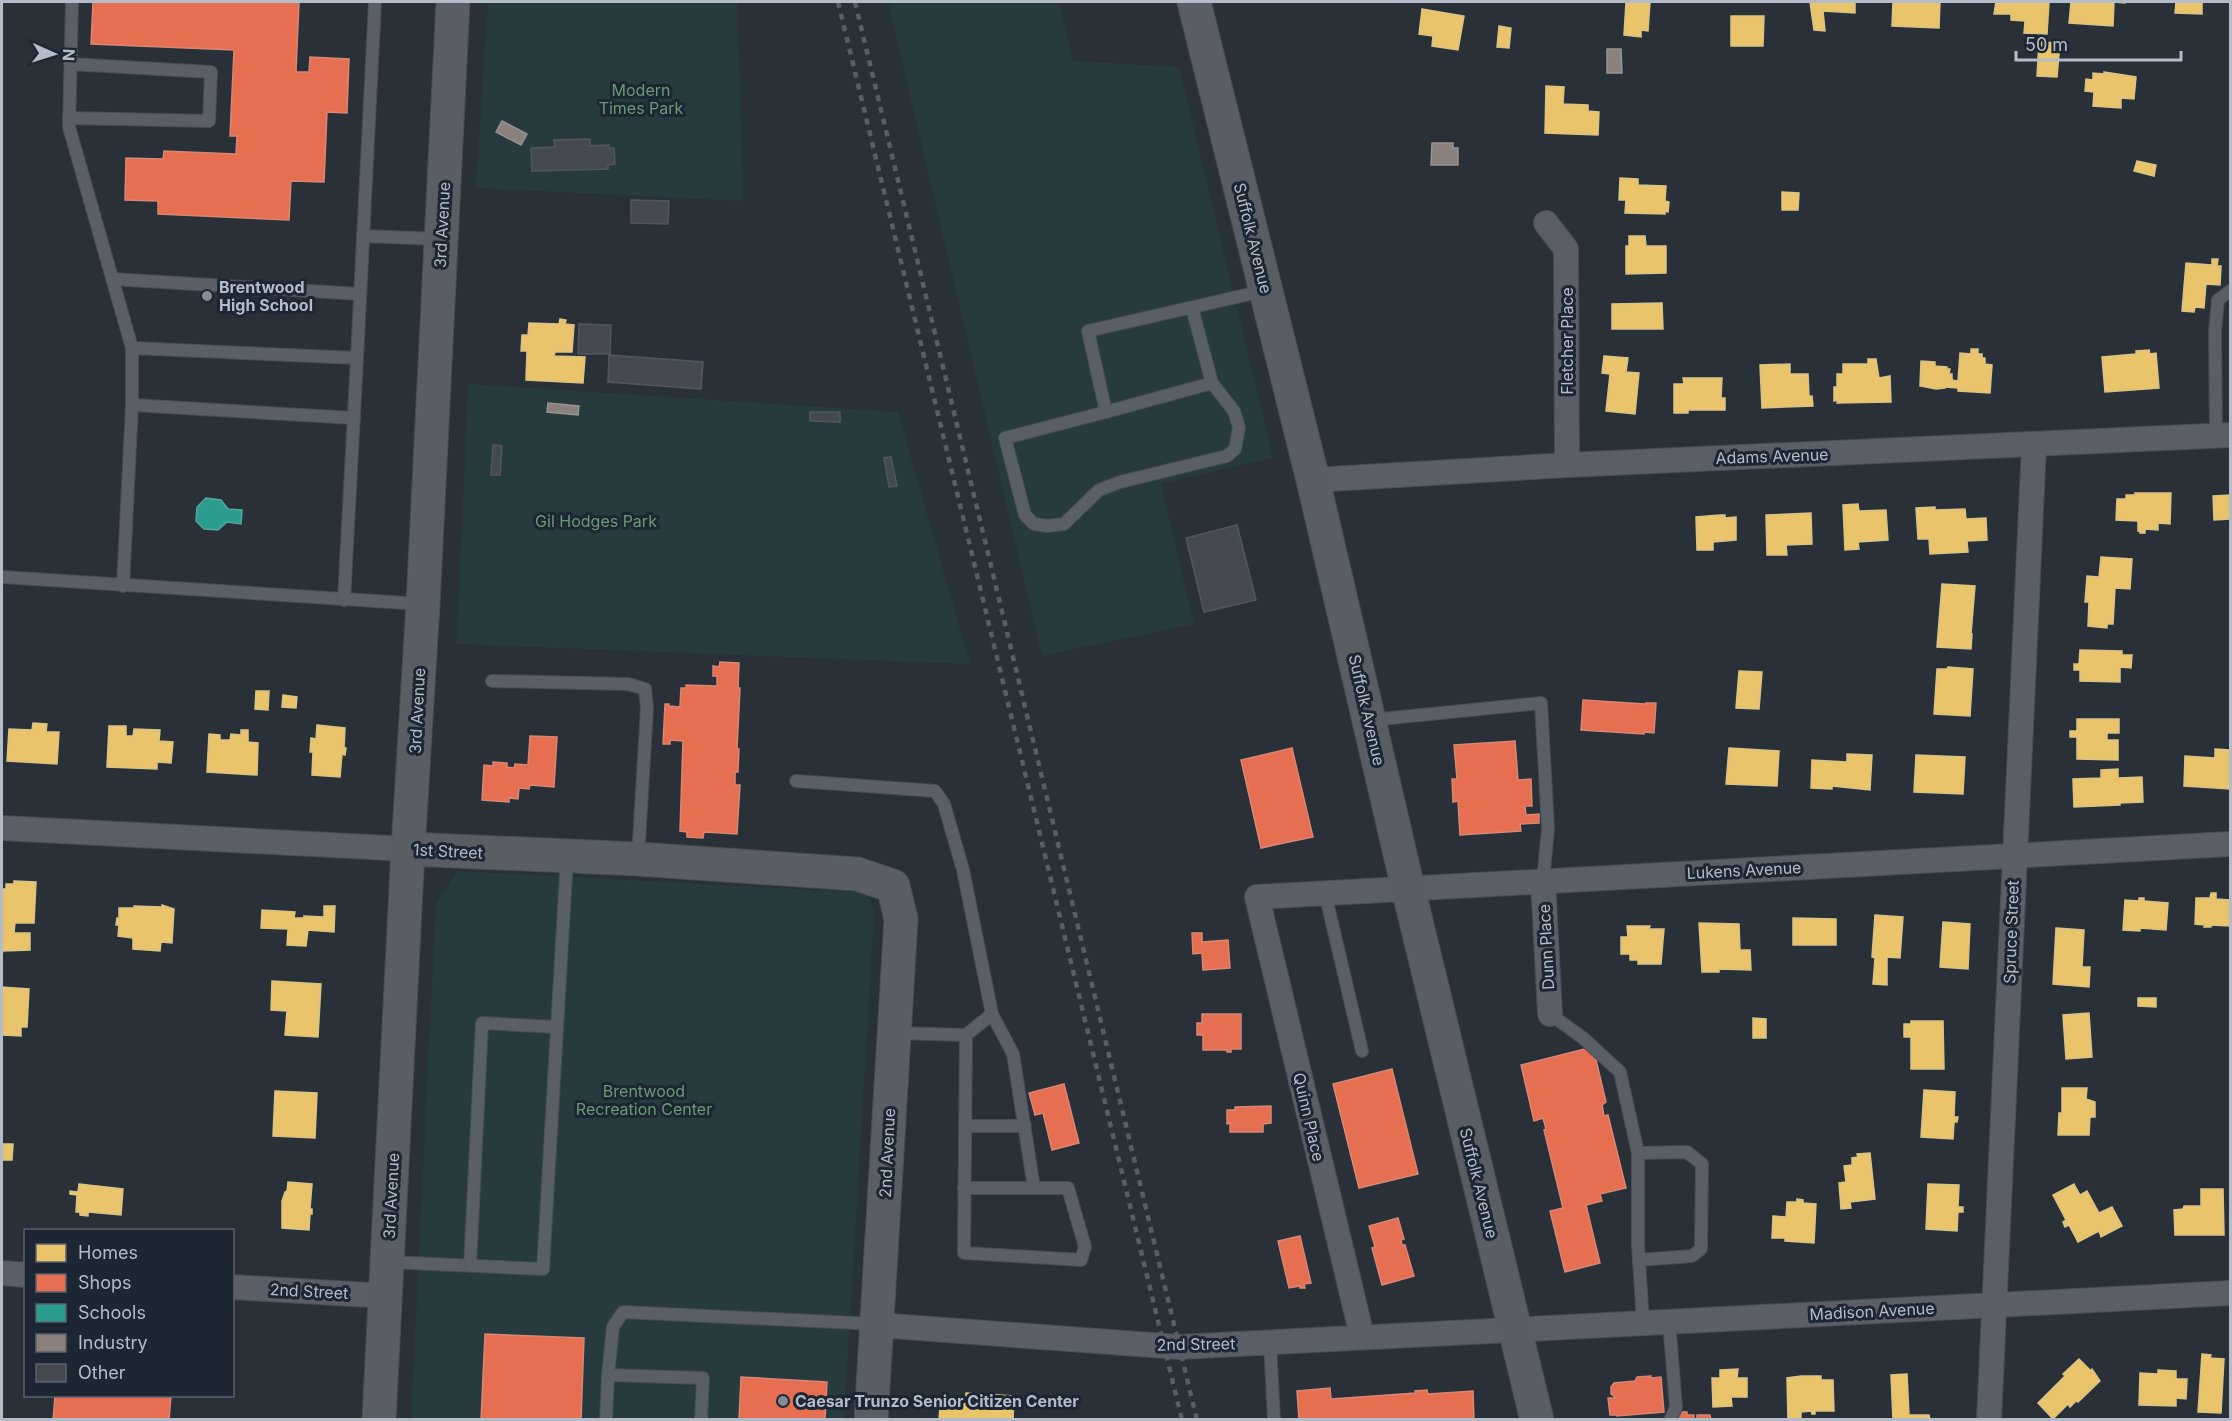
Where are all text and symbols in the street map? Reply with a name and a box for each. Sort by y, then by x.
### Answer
north arrow [24,24,84,84]
scale bar [2016,24,2181,62]
text: 50 m [2025,34,2068,55]
text: N [59,48,79,61]
park label: Modern Times Park [599,80,684,118]
street label: 3rd Avenue [430,181,454,269]
street label: Suffolk Avenue [1230,181,1276,295]
place label: Brentwood High School [219,277,313,315]
street label: Fletcher Place [1557,287,1577,395]
marker: Brentwood High School [200,289,214,303]
street label: Adams Avenue [1715,444,1829,468]
park label: Gil Hodges Park [535,511,657,531]
street label: Suffolk Avenue [1344,652,1390,768]
street label: 3rd Avenue [405,667,429,755]
street label: 1st Street [413,839,483,863]
street label: Lukens Avenue [1686,857,1802,883]
street label: Spruce Street [1999,880,2023,984]
street label: Dunn Place [1534,904,1558,990]
street label: Quinn Place [1289,1071,1329,1163]
park label: Brentwood Recreation Center [576,1081,712,1119]
street label: 2nd Avenue [875,1108,899,1198]
street label: Suffolk Avenue [1456,1126,1502,1240]
street label: 3rd Avenue [379,1152,403,1240]
legend [24,1229,234,1397]
text: Homes [78,1242,138,1263]
text: Shops [78,1272,132,1293]
street label: 2nd Street [269,1279,349,1303]
street label: Madison Avenue [1809,1298,1935,1324]
text: Schools [78,1302,146,1323]
text: Industry [78,1332,148,1353]
street label: 2nd Street [1157,1333,1235,1355]
text: Other [78,1362,126,1383]
place label: Caesar Trunzo Senior Citizen Center [795,1391,1079,1411]
marker: Caesar Trunzo Senior Citizen Center [776,1394,790,1408]

